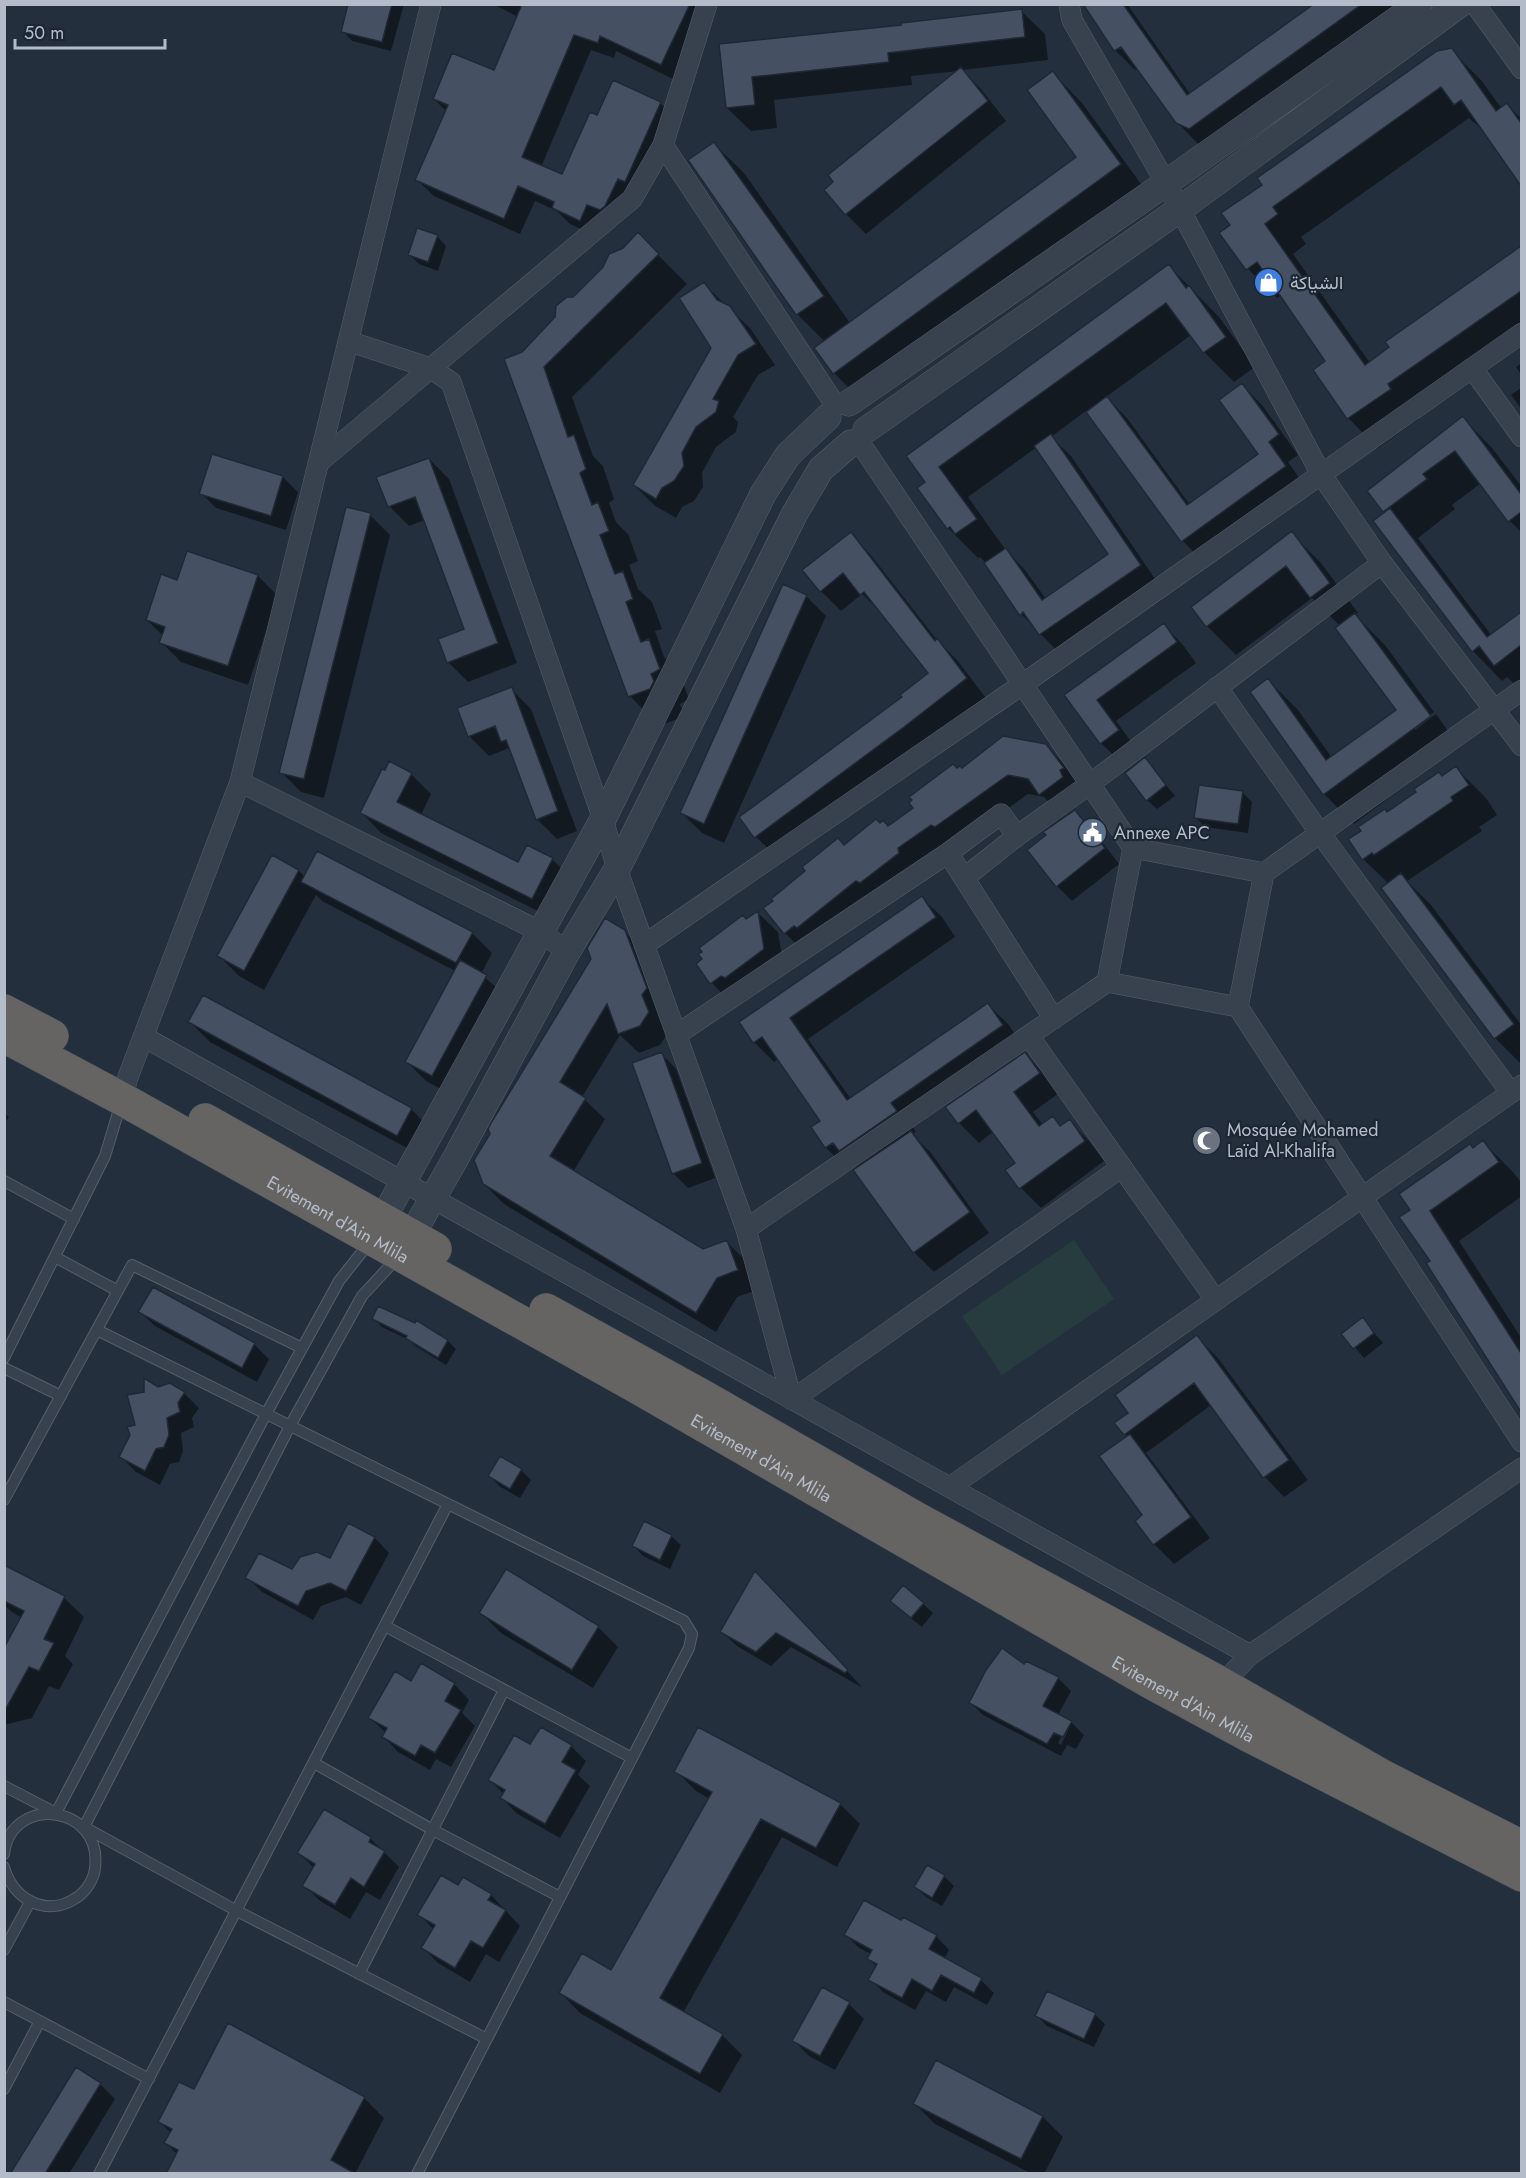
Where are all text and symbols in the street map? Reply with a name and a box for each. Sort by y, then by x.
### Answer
scale bar [15,12,165,50]
text: 50 m [24,20,64,46]
shop icon: الشياكة [1253,267,1285,299]
place label: الشياكة [1290,270,1343,296]
public building icon: Annexe APC [1077,817,1109,849]
place label: Annexe APC [1114,820,1210,846]
place label: Mosquée Mohamed Laïd Al-Khalifa [1227,1117,1378,1164]
mosque icon: Mosquée Mohamed Laïd Al-Khalifa [1190,1124,1222,1156]
street label: Evitement d'Ain Mlila [262,1170,414,1270]
street label: Evitement d'Ain Mlila [686,1407,837,1509]
street label: Evitement d'Ain Mlila [1107,1650,1259,1749]

